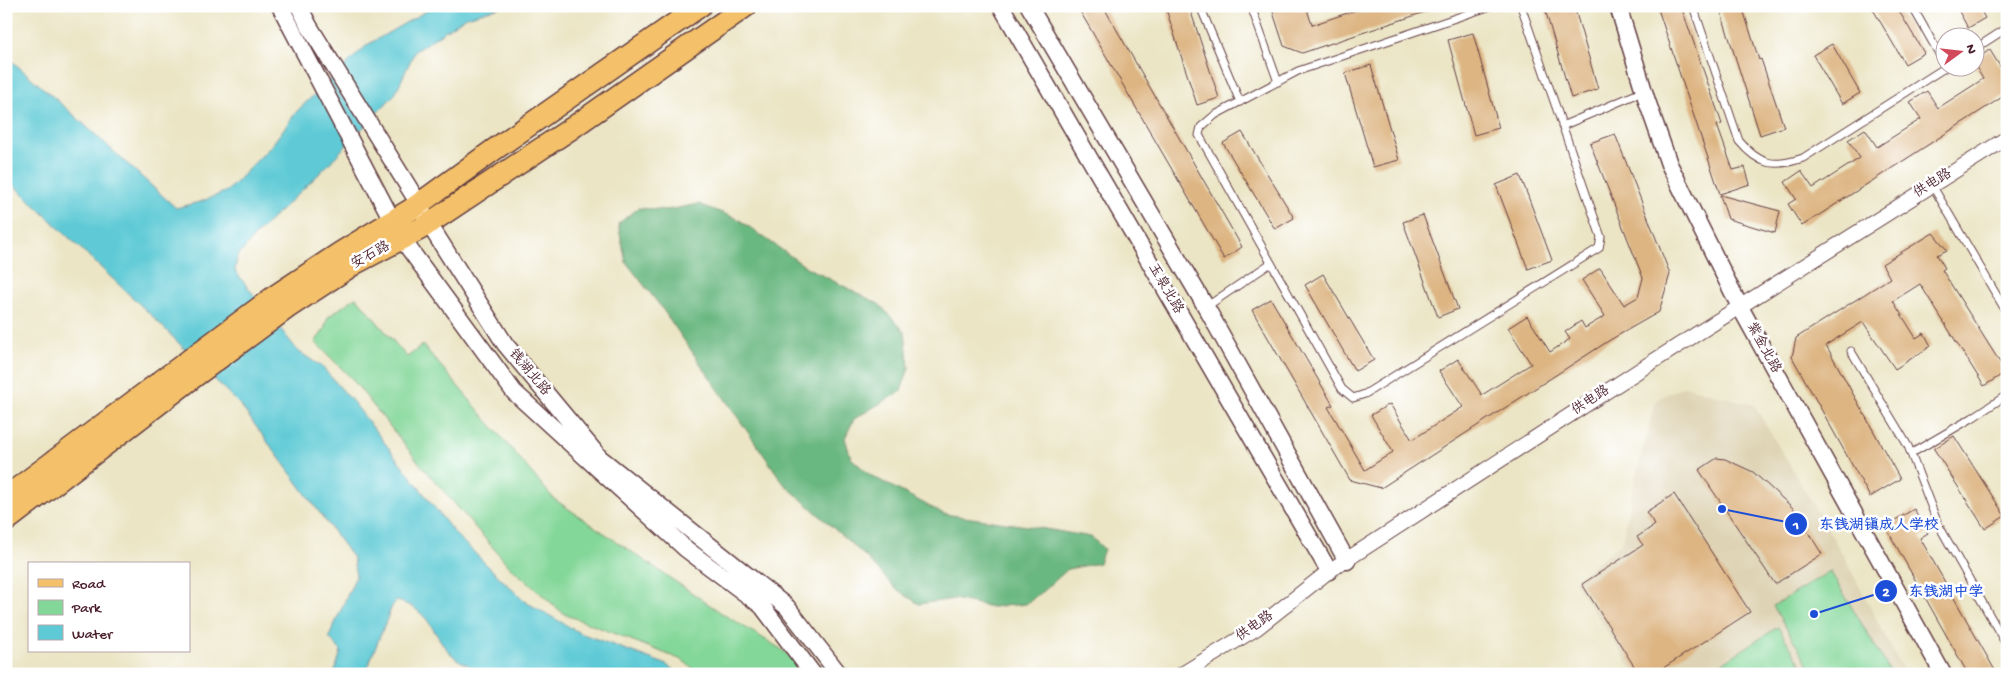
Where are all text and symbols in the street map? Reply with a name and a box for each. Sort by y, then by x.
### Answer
north arrow [1936,28,1986,78]
text: N [1961,43,1980,56]
street label: 供电路 [1910,165,1955,202]
street label: 安石路 [348,238,393,274]
street label: 玉泉北路 [1144,260,1187,317]
street label: 紫金北路 [1742,319,1785,377]
street label: 钱湖北路 [504,345,554,400]
street label: 供电路 [1568,382,1613,420]
callout: 东钱湖镇成人学校 [1784,509,1949,539]
text: 东钱湖镇成人学校 [1819,516,1939,535]
text: 1 [1792,517,1799,535]
legend [28,562,190,652]
text: Road [72,576,106,594]
callout: 东钱湖中学 [1874,576,1994,606]
text: 2 [1882,584,1890,602]
text: 东钱湖中学 [1908,584,1984,602]
text: Park [71,600,102,618]
street label: 供电路 [1232,607,1277,646]
text: Water [72,626,114,644]

